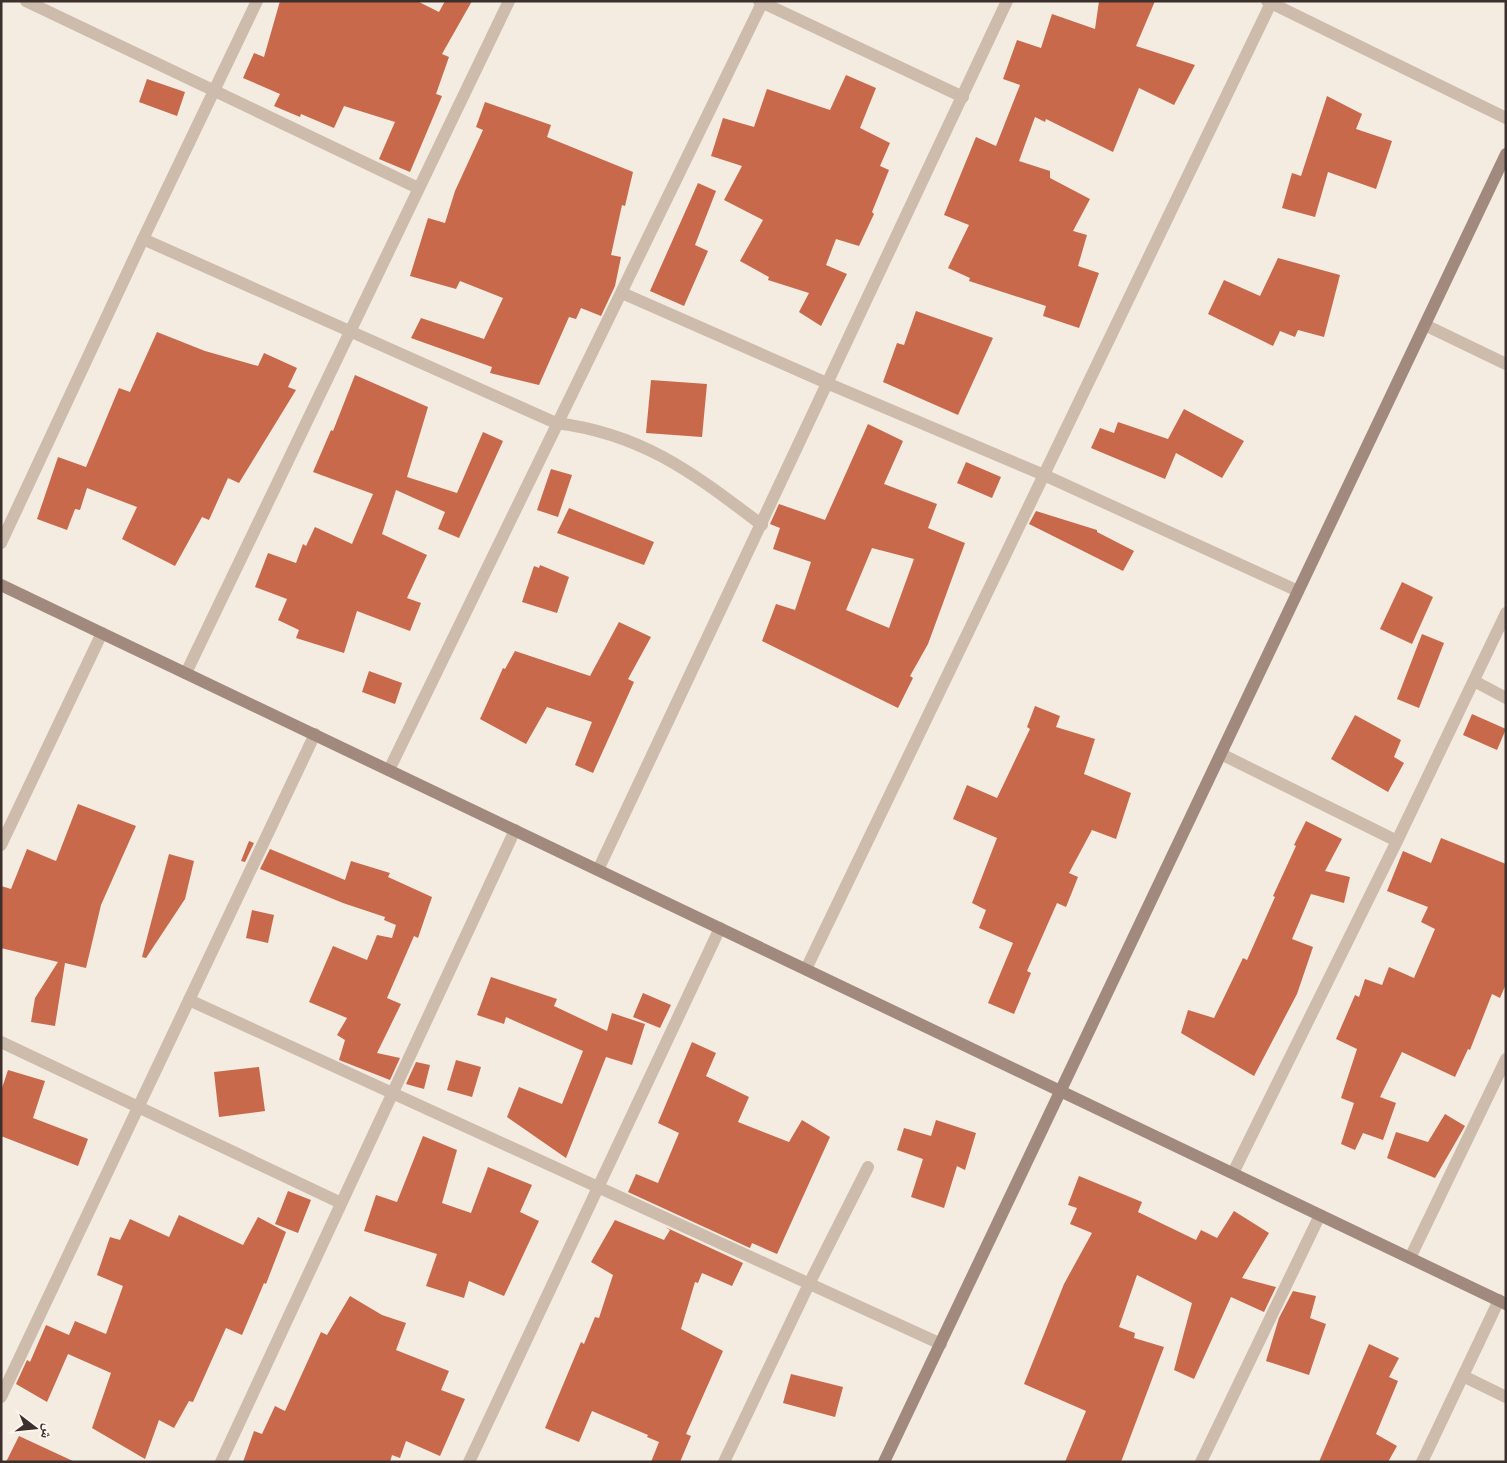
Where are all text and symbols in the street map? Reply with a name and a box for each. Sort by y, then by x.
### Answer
north arrow [10,1403,60,1453]
text: ش [37,1422,57,1441]

